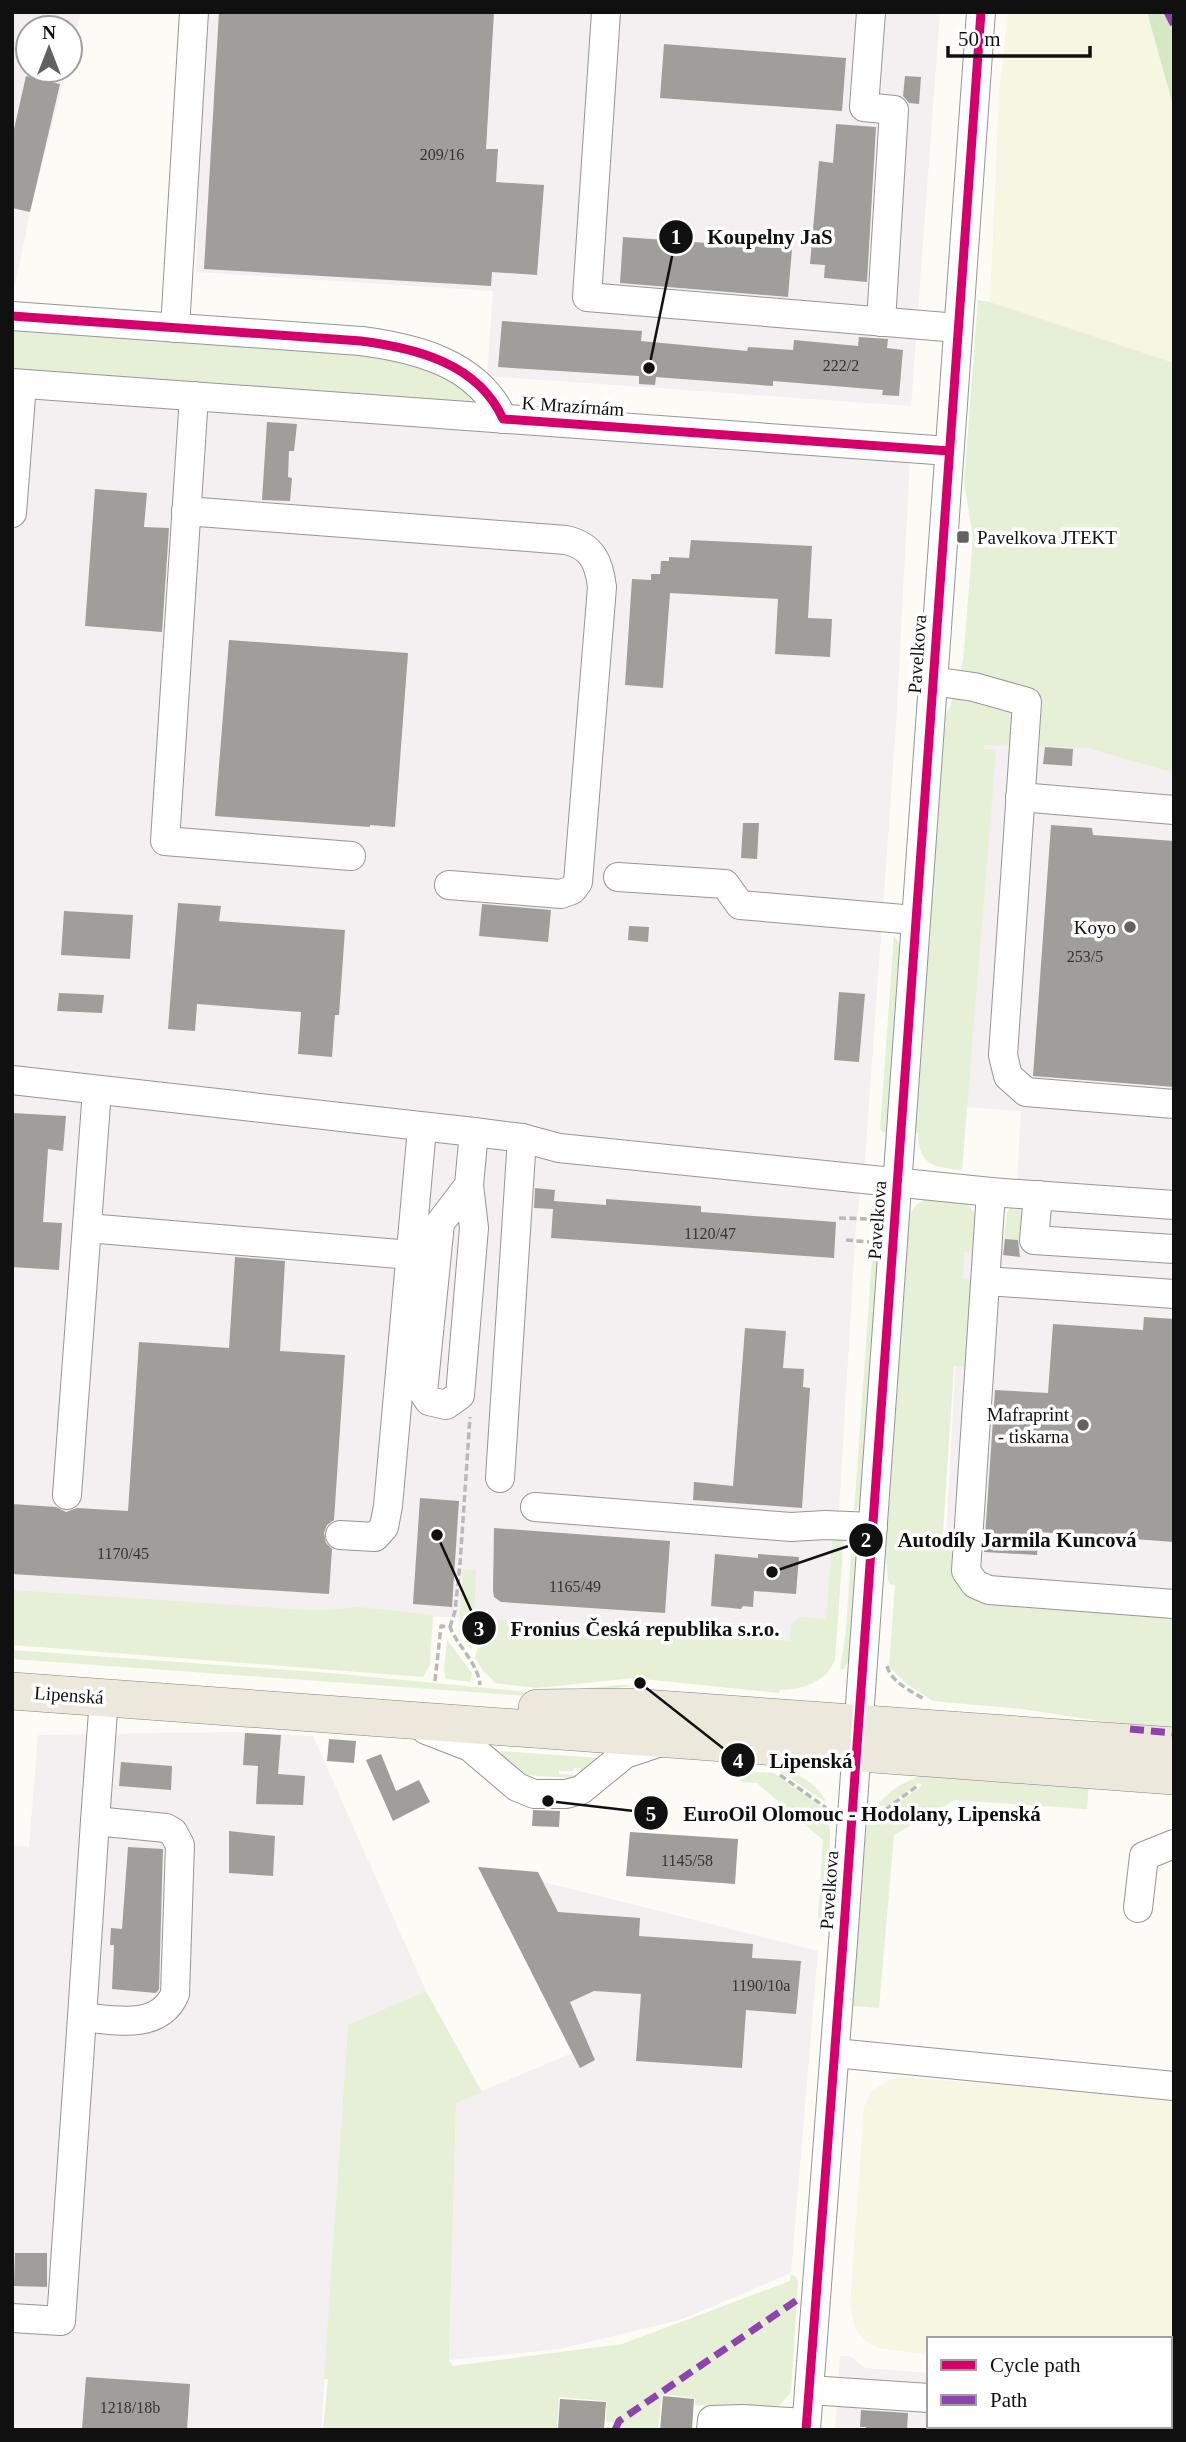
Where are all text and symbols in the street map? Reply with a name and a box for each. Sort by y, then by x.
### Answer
north arrow [14,14,84,84]
scale bar [948,14,1090,58]
text: N [42,22,56,43]
text: 50 m [958,27,1001,51]
house number: 209/16 [420,146,464,163]
callout: Koupelny JaS [658,216,847,258]
text: 1 [671,225,681,249]
text: Koupelny JaS [707,225,833,249]
house number: 222/2 [823,357,859,374]
street label: K Mrazírnám [521,392,625,420]
place label: Pavelkova JTEKT [977,527,1117,548]
marker: Pavelkova JTEKT [955,529,971,545]
street label: Pavelkova [904,613,930,694]
place label: Koyo [1074,917,1116,938]
marker: Koyo [1122,919,1138,935]
house number: 253/5 [1067,948,1103,965]
street label: Pavelkova [864,1179,890,1260]
house number: 1120/47 [684,1225,736,1242]
place label: Mafraprint - tiskarna [987,1404,1070,1447]
marker: Mafraprint - tiskarna [1075,1417,1091,1433]
callout: Autodíly Jarmila Kuncová [849,1519,1151,1561]
text: 2 [861,1528,871,1552]
text: Autodíly Jarmila Kuncová [897,1528,1137,1552]
house number: 1170/45 [97,1545,149,1562]
house number: 1165/49 [549,1578,601,1595]
callout: Fronius Česká republika s.r.o. [462,1607,794,1649]
text: 3 [474,1617,484,1641]
text: Fronius Česká republika s.r.o. [510,1617,780,1641]
street label: Lipenská [34,1682,105,1708]
callout: Lipenská [721,1739,867,1781]
text: 4 [733,1749,744,1773]
text: Lipenská [770,1749,853,1773]
callout: EuroOil Olomouc - Hodolany, Lipenská [634,1792,1054,1834]
text: 5 [646,1802,656,1826]
text: EuroOil Olomouc - Hodolany, Lipenská [683,1802,1041,1826]
street label: Pavelkova [816,1849,842,1930]
house number: 1145/58 [661,1852,713,1869]
house number: 1190/10a [732,1977,790,1994]
legend [927,2337,1172,2428]
text: Cycle path [990,2353,1081,2377]
text: Path [990,2388,1028,2412]
house number: 1218/18b [100,2399,160,2416]

